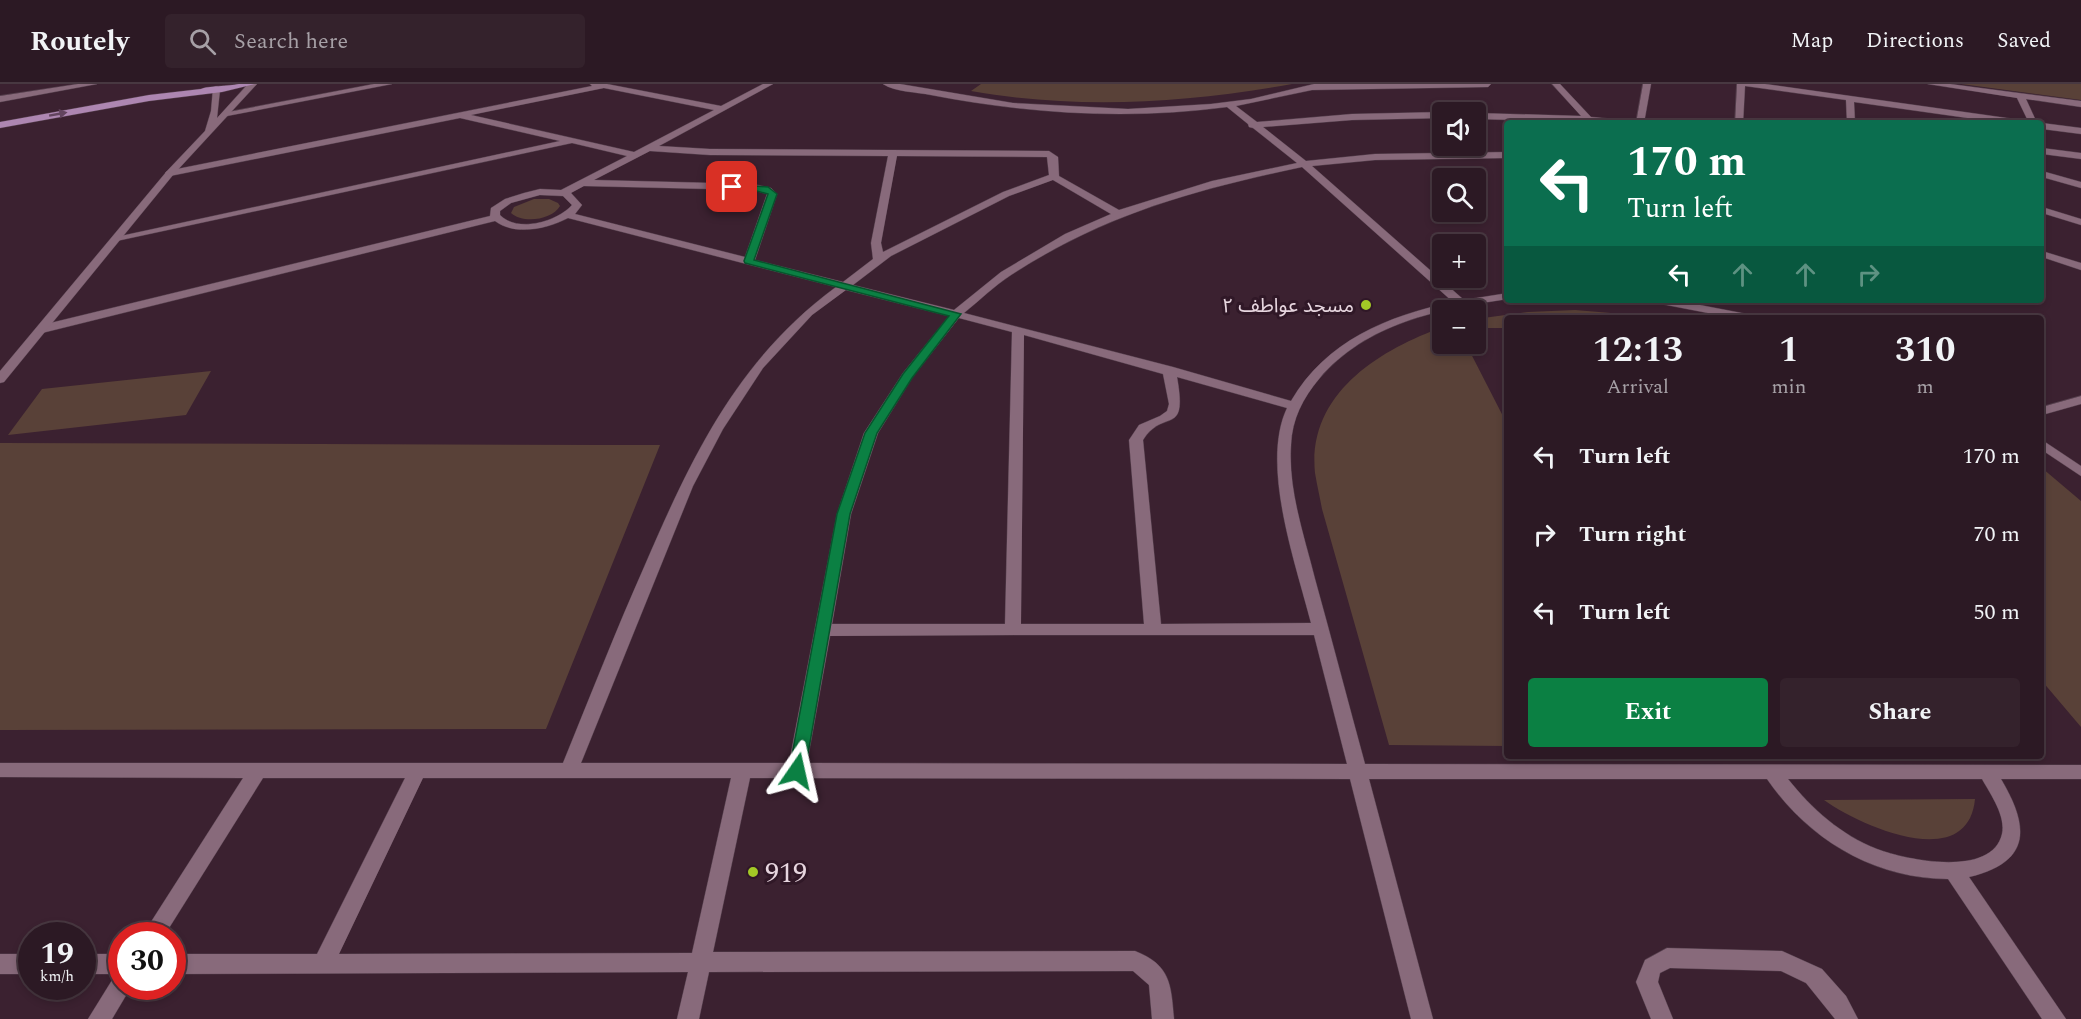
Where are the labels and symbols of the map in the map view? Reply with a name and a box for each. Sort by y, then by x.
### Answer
one-way arrow [48,110,67,119]
pin [706,161,757,212]
place label: مسجد عواطف ٢ [1222,291,1354,321]
marker: مسجد عواطف ٢ [1359,298,1373,312]
position arrow [765,739,829,803]
place label: 919 [765,852,807,895]
marker: 919 [746,865,760,879]
speed limit sign: 30 [108,922,186,1000]

